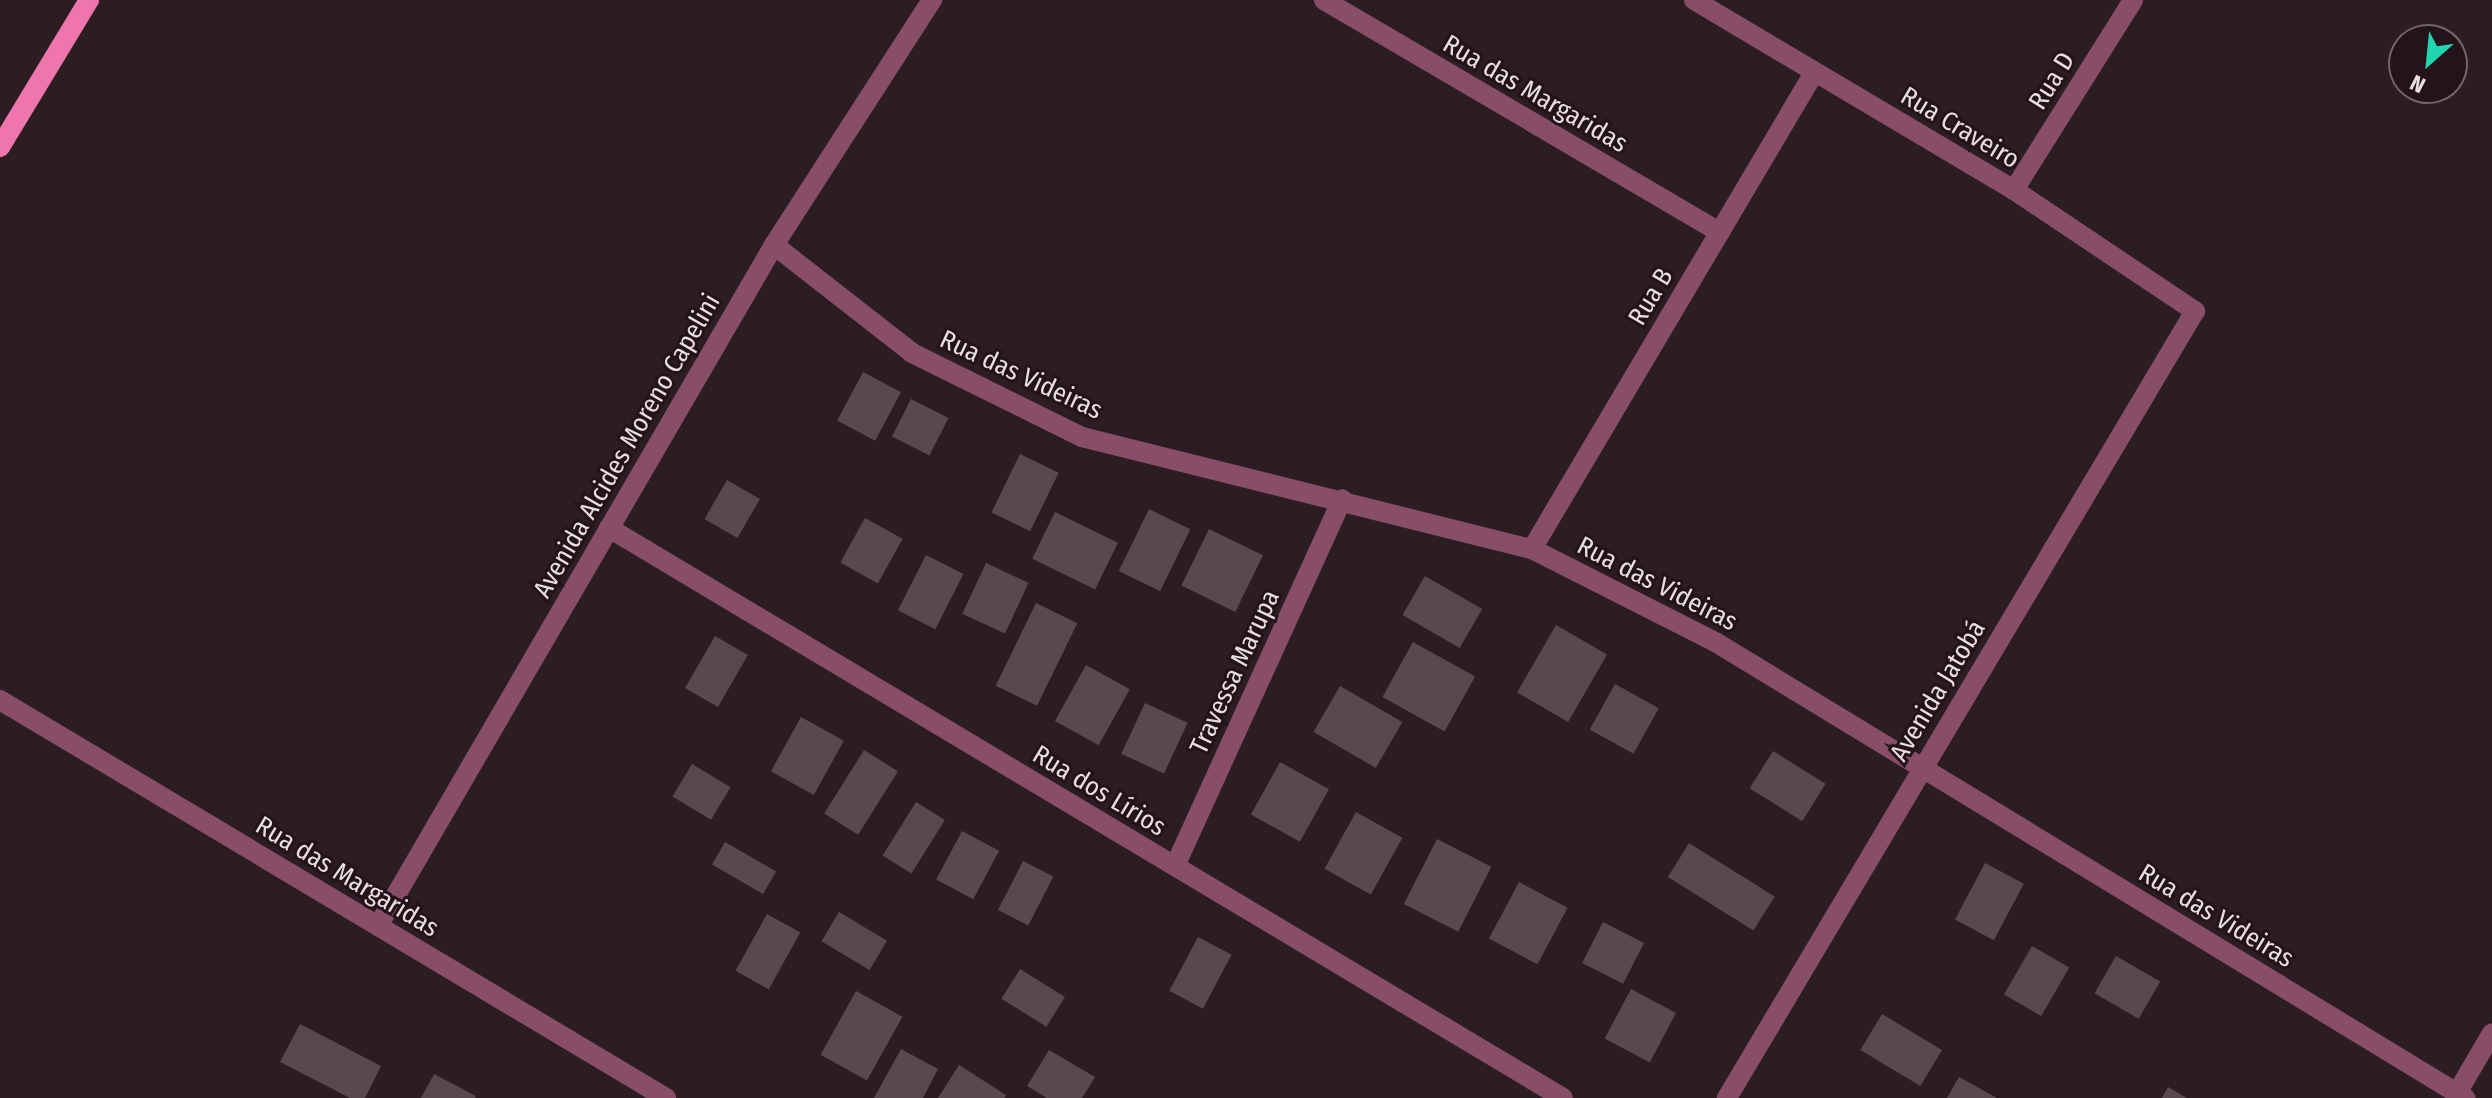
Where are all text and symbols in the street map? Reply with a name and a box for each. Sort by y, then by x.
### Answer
north arrow [2388,24,2468,104]
street label: Rua das Margaridas [1437,29,1633,159]
street label: Rua D [2022,47,2082,115]
text: N [2406,69,2430,99]
street label: Rua Craveiro [1895,80,2025,176]
street label: Rua B [1622,263,1680,331]
street label: Avenida Alcides Moreno Capelini [527,288,727,604]
street label: Rua das Videiras [935,324,1107,426]
street label: Rua das Videiras [1572,530,1742,638]
street label: Travessa Marupa [1183,585,1287,759]
street label: Avenida Jatobá [1884,615,1992,767]
street label: Rua dos Lírios [1027,739,1171,843]
street label: Rua das Margaridas [250,810,444,944]
street label: Rua das Videiras [2133,857,2299,975]

